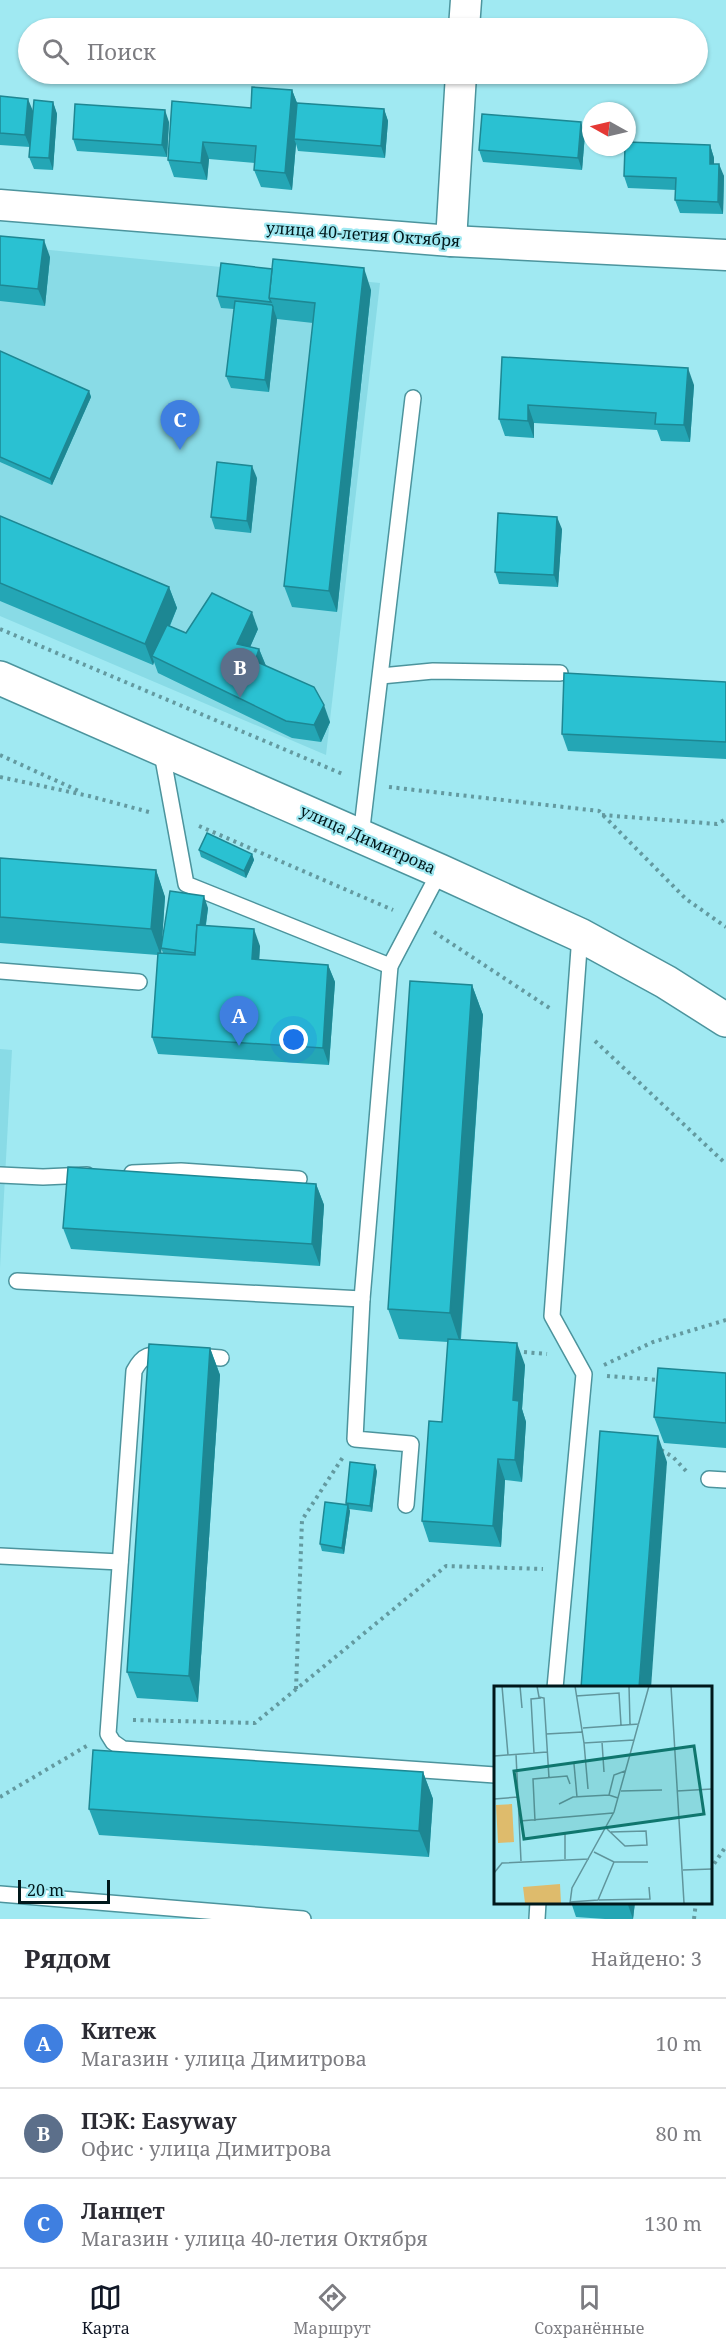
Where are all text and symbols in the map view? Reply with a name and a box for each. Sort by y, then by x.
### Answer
search box [18,18,708,84]
icon: search [39,35,72,68]
text: Поиск [87,36,156,66]
north arrow [582,102,636,156]
street label: улица 40-летия Октября [265,216,461,252]
pin: C [160,400,200,450]
pin: B [220,648,260,698]
street label: улица Димитрова [297,799,439,879]
pin: A [220,996,258,1046]
your location [279,1025,308,1054]
inset map [494,1686,711,1904]
scale bar [18,1877,110,1904]
text: 20 m [27,1879,64,1901]
text: Рядом [24,1940,111,1976]
text: Найдено: 3 [591,1945,702,1972]
text: Китеж [81,2015,156,2045]
text: A [36,2030,51,2057]
text: 10 m [656,2030,702,2057]
text: Магазин · улица Димитрова [81,2045,367,2072]
text: ПЭК: Easyway [81,2105,237,2135]
text: B [37,2120,50,2147]
text: 80 m [656,2120,702,2147]
text: Офис · улица Димитрова [81,2135,332,2162]
text: Ланцет [81,2195,165,2225]
text: C [37,2210,50,2237]
text: 130 m [644,2210,702,2237]
text: Магазин · улица 40-летия Октября [81,2225,428,2252]
tab: Карта [82,2281,130,2339]
tab: Маршрут [293,2281,371,2339]
tab: Сохранённые [534,2281,644,2339]

